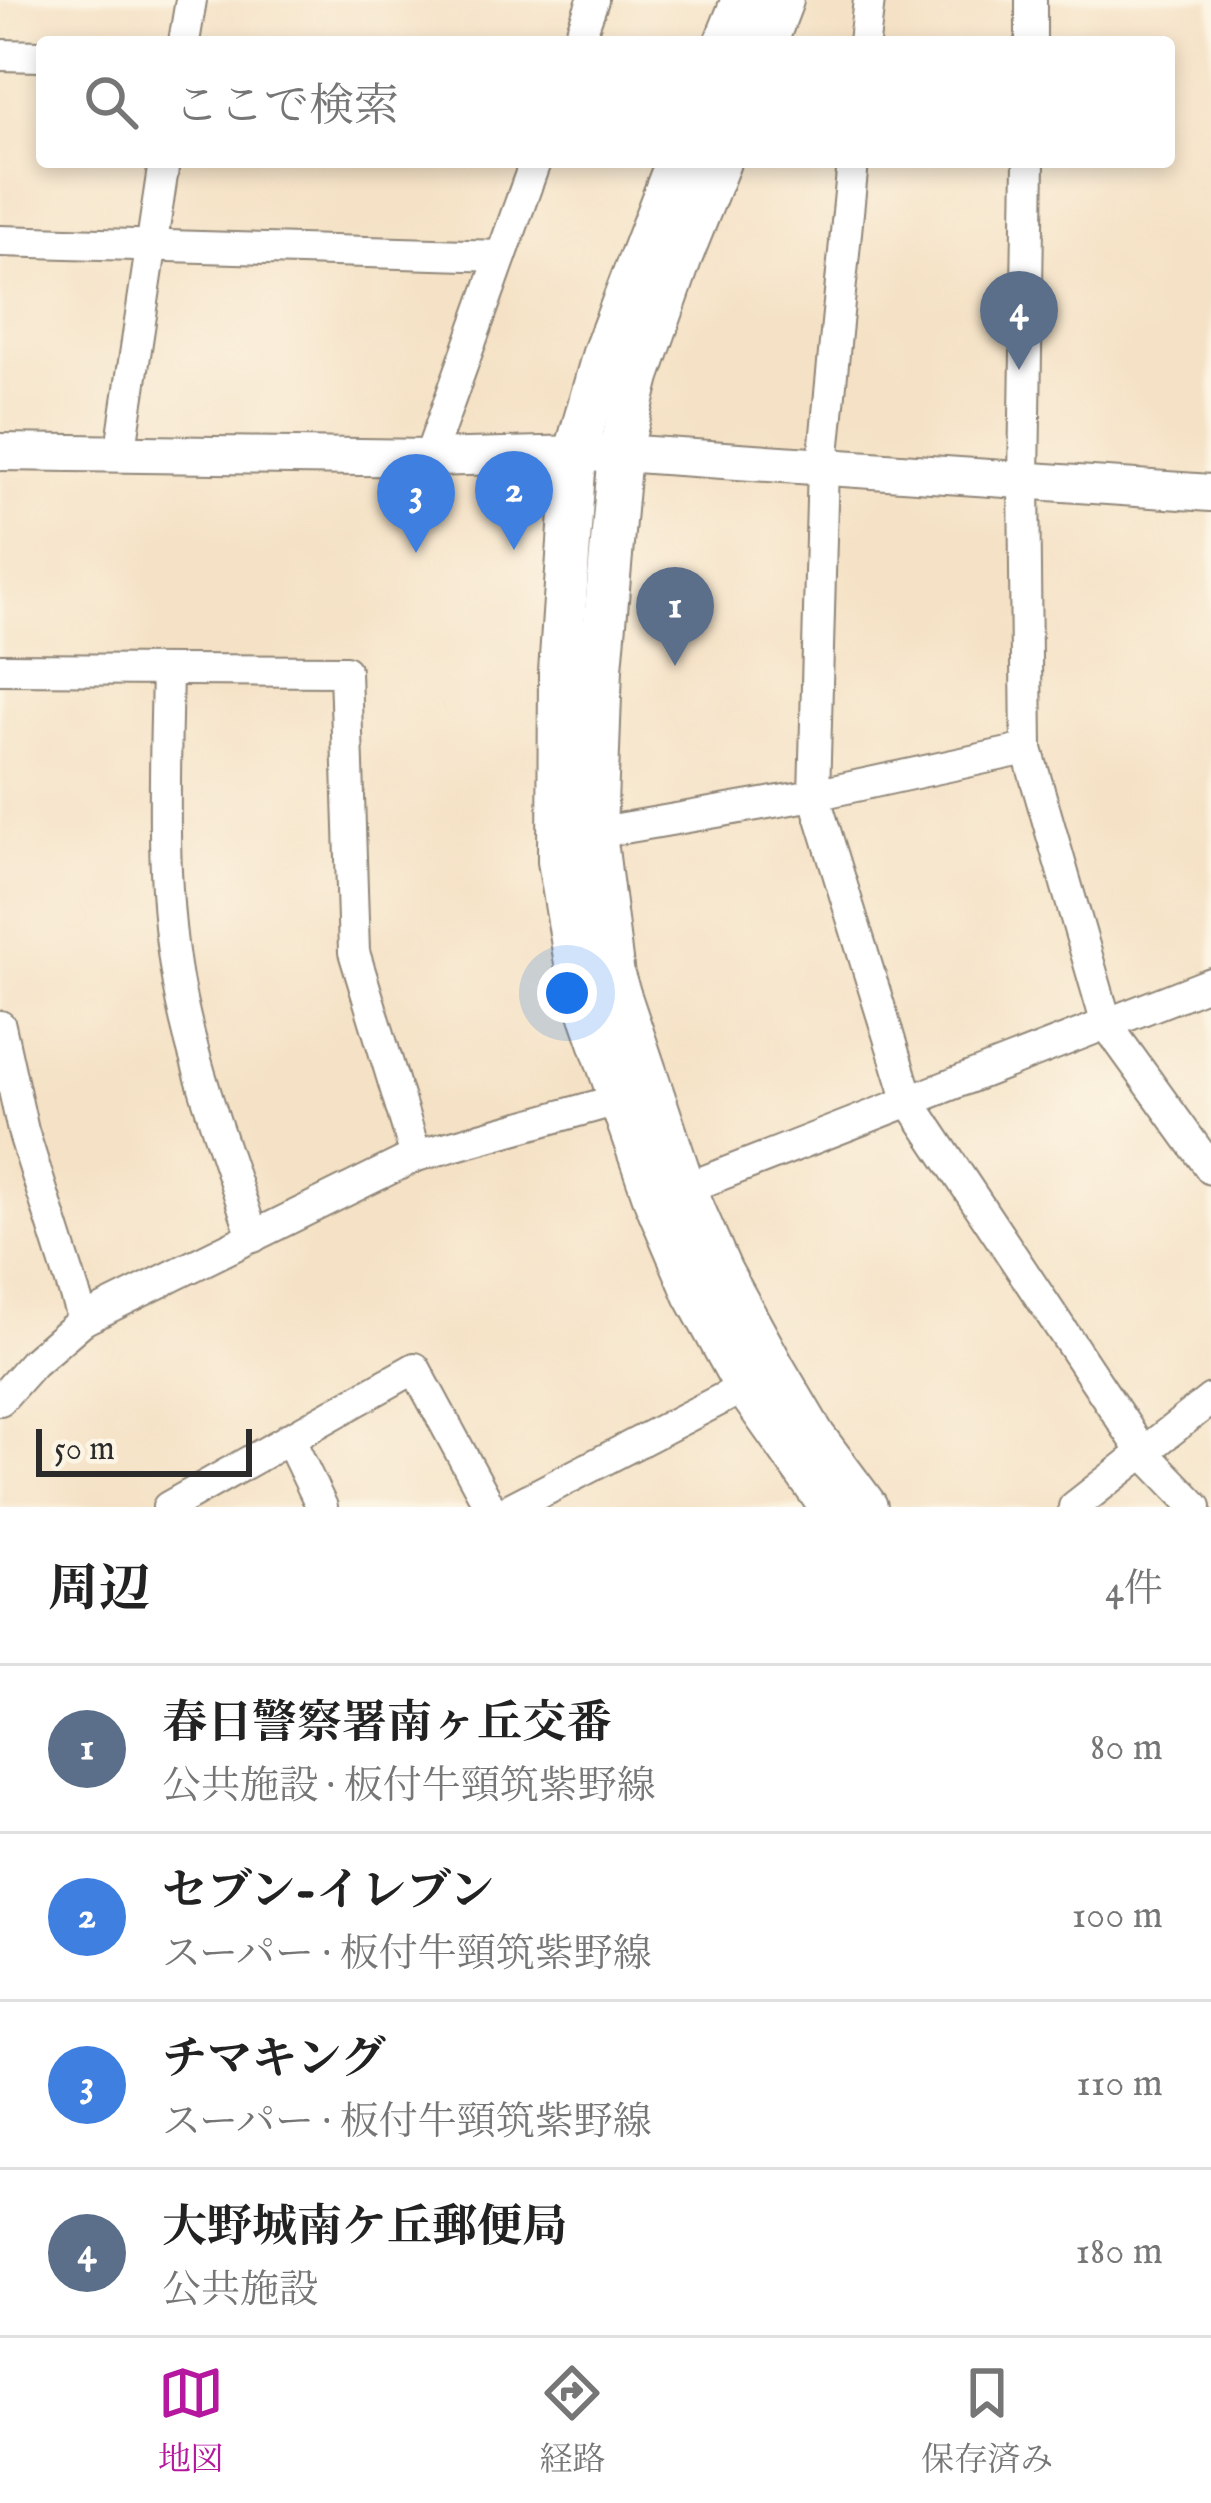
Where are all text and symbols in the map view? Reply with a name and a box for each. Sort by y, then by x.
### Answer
search box [36,36,1175,168]
icon: search [78,69,144,135]
text: ここで検索 [174,79,399,136]
pin: 4 [980,271,1058,370]
pin: 2 [475,451,553,550]
pin: 3 [377,454,455,553]
pin: 1 [636,567,714,666]
your location [537,963,597,1023]
scale bar [36,1423,252,1476]
text: 50 m [54,1429,115,1471]
text: 周辺 [48,1559,150,1624]
text: 4件 [1105,1566,1163,1615]
text: 春日警察署南ヶ丘交番 [162,1696,612,1753]
text: 1 [80,1724,94,1773]
text: 80 m [1090,1724,1163,1773]
text: 公共施設 · 板付牛頸筑紫野線 [162,1763,656,1812]
text: セブン-イレブン [162,1864,494,1921]
text: 2 [78,1892,96,1941]
text: 100 m [1072,1892,1163,1941]
text: スーパー · 板付牛頸筑紫野線 [162,1931,652,1980]
text: チマキング [162,2032,386,2089]
text: 3 [80,2060,94,2109]
text: 110 m [1076,2060,1163,2109]
text: スーパー · 板付牛頸筑紫野線 [162,2099,652,2148]
text: 大野城南ケ丘郵便局 [162,2200,567,2257]
text: 4 [77,2228,97,2277]
text: 180 m [1075,2228,1163,2277]
text: 公共施設 [162,2267,318,2316]
tab: 地図 [158,2360,224,2482]
tab: 経路 [539,2360,605,2482]
tab: 保存済み [921,2360,1053,2482]

